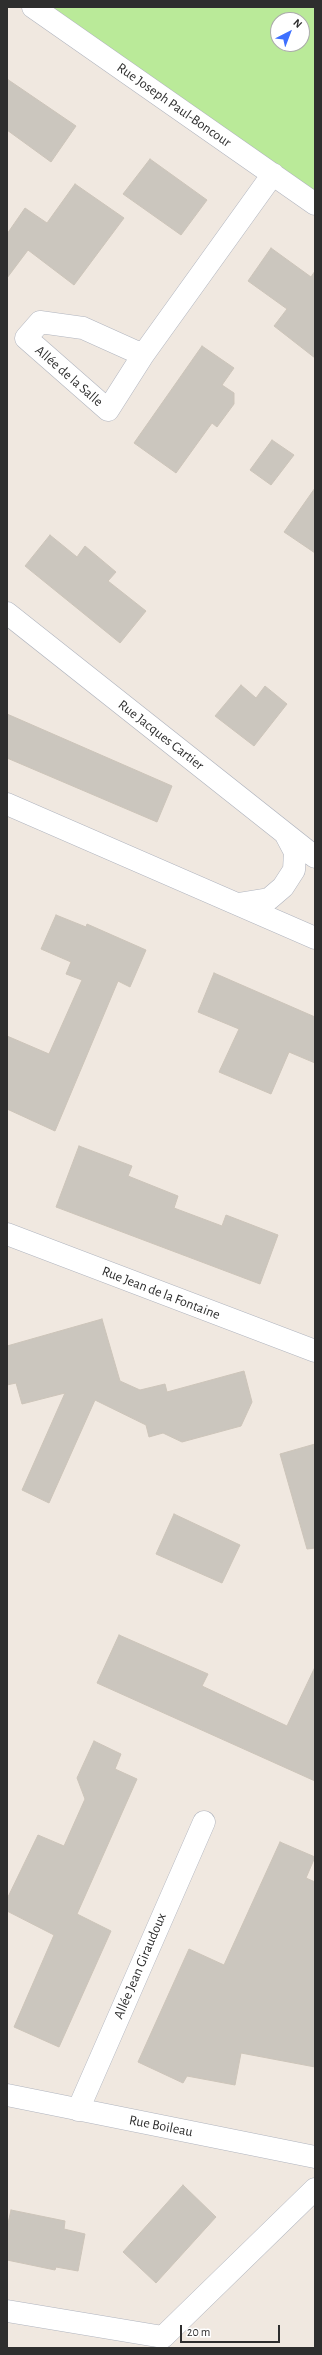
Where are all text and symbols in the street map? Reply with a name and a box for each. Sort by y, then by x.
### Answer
north arrow [270,12,310,52]
text: N [291,17,304,30]
street label: Rue Joseph Paul-Boncour [114,59,234,151]
street label: Allée de la Salle [32,342,106,410]
street label: Rue Jacques Cartier [115,696,207,774]
street label: Rue Jean de la Fontaine [99,1263,223,1323]
street label: Allée Jean Giraudoux [110,1910,170,2022]
street label: Rue Boileau [128,2112,194,2140]
scale bar [182,2317,282,2343]
text: 20 m [187,2326,210,2338]

